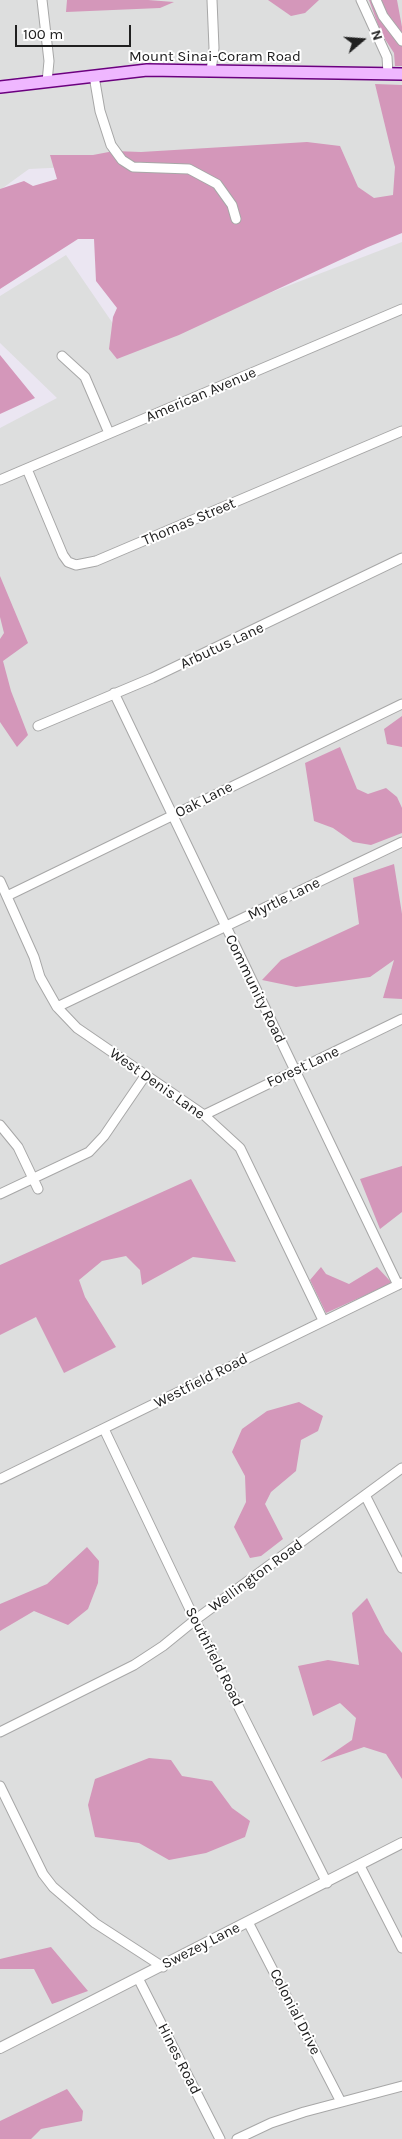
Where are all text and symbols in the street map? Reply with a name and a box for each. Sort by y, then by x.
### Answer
scale bar [18,15,134,47]
north arrow [337,15,387,65]
text: 100 m [23,25,63,43]
text: N [367,28,386,43]
street label: Mount Sinai-Coram Road [129,48,301,66]
street label: American Avenue [143,364,259,426]
street label: Thomas Street [140,494,238,550]
street label: Arbutus Lane [177,619,267,673]
street label: Oak Lane [172,778,236,822]
street label: Myrtle Lane [245,874,323,924]
street label: Community Road [221,932,289,1046]
street label: Forest Lane [264,1042,342,1092]
street label: West Denis Lane [106,1044,208,1124]
street label: Westfield Road [151,1350,251,1412]
street label: Wellington Road [205,1536,307,1616]
street label: Southfield Road [181,1604,247,1710]
street label: Swezey Lane [159,1919,243,1973]
street label: Colonial Drive [266,1966,324,2058]
street label: Hines Road [153,2021,205,2097]

